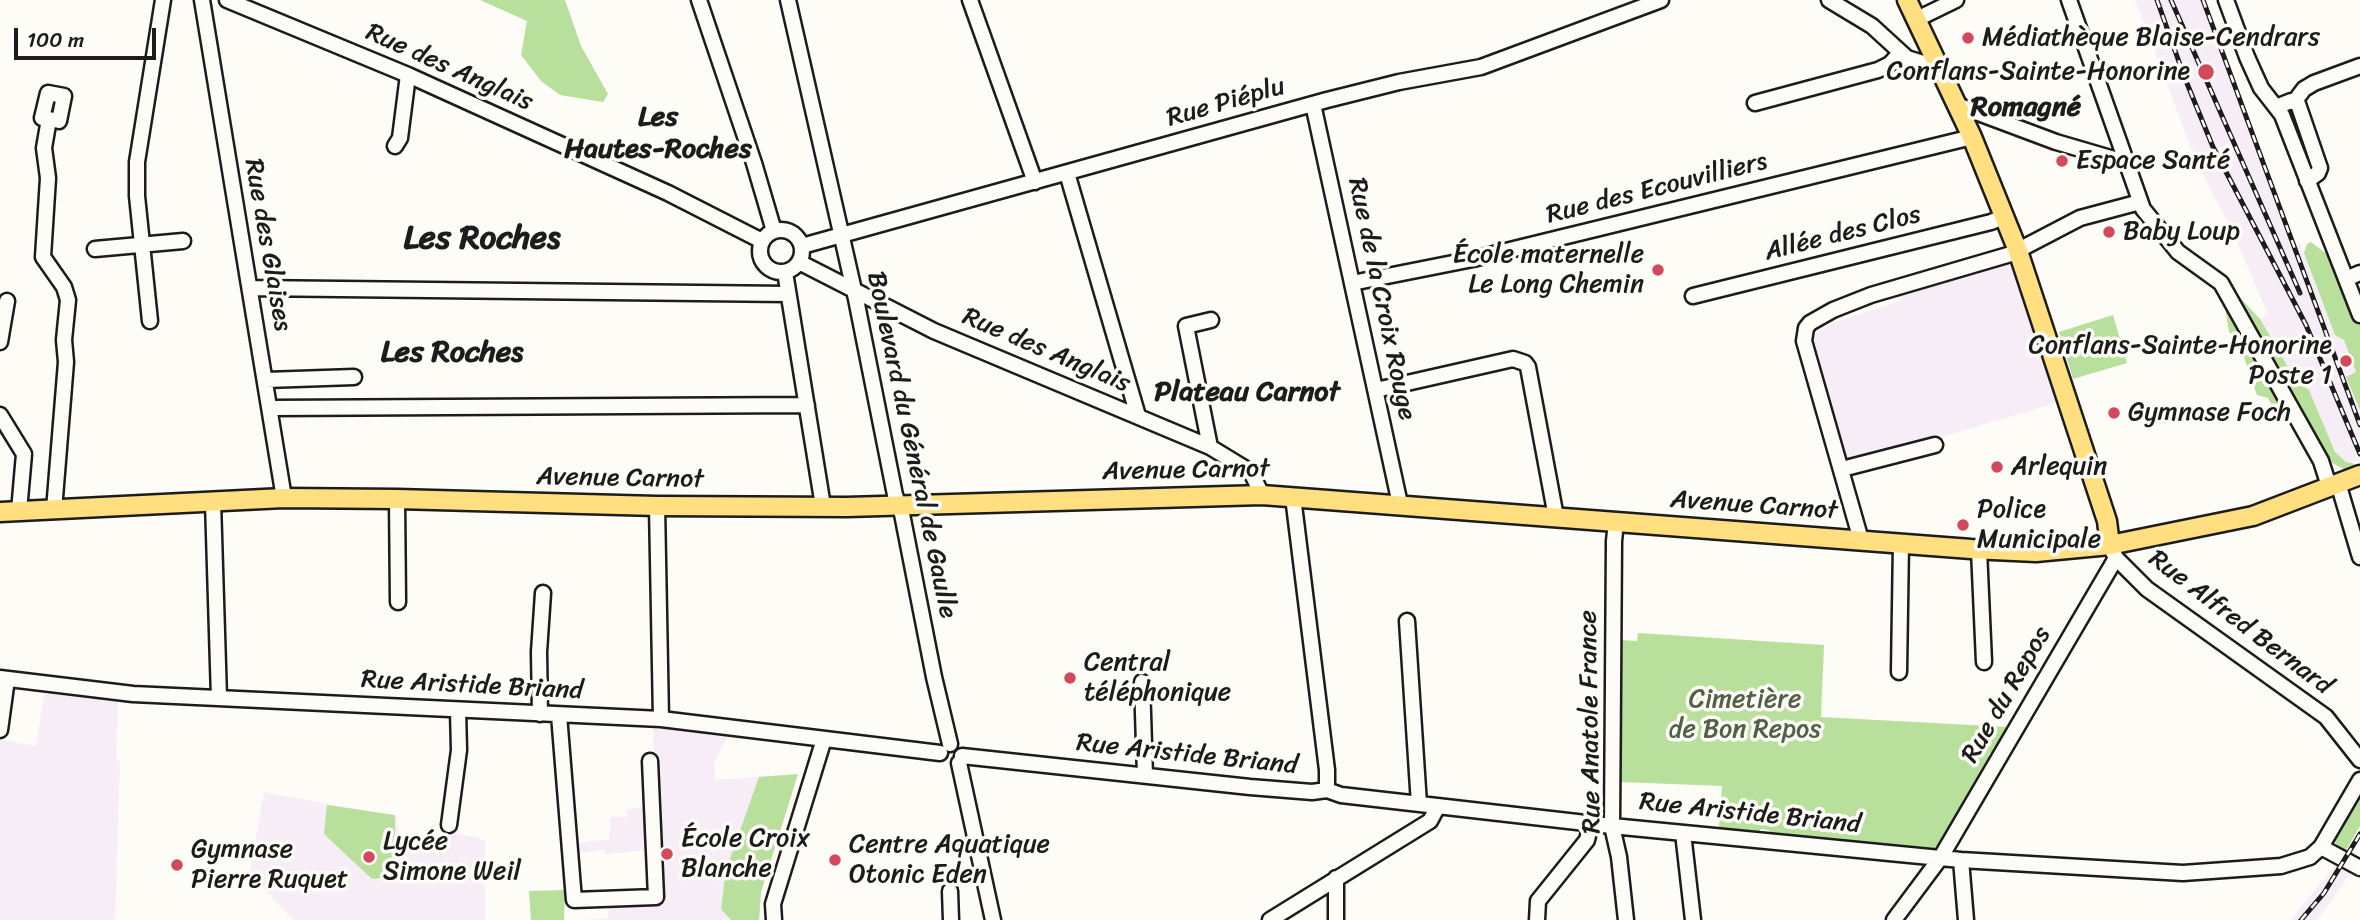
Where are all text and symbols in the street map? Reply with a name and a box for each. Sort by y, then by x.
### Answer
scale bar [18,14,159,58]
street label: Rue des Anglais [361,17,537,119]
text: 100 m [27,21,84,59]
place label: Médiathèque Blaise-Cendrars [1982,22,2320,54]
marker: Médiathèque Blaise-Cendrars [1960,30,1976,46]
place label: Conflans-Sainte-Honorine [1886,56,2190,88]
marker: Conflans-Sainte-Honorine [2196,62,2216,82]
street label: Rue Piéplu [1163,71,1289,135]
district label: Romagné [1971,91,2081,125]
district label: Les Hautes-Roches [564,101,752,167]
place label: Espace Santé [2076,145,2230,177]
street label: Rue des Ecouvilliers [1544,147,1770,231]
marker: Espace Santé [2054,153,2070,169]
street label: Rue des Glaises [236,156,298,334]
street label: Rue de la Croix Rouge [1340,175,1422,423]
street label: Allée des Clos [1762,200,1924,268]
place label: Baby Loup [2123,216,2240,248]
district label: Les Roches [403,220,561,260]
marker: Baby Loup [2101,224,2117,240]
place label: École maternelle Le Long Chemin [1453,239,1644,300]
marker: École maternelle Le Long Chemin [1650,262,1666,278]
street label: Boulevard du Général de Gaulle [859,269,963,621]
street label: Rue des Anglais [957,302,1135,400]
place label: Conflans-Sainte-Honorine Poste 1 [2028,330,2332,392]
district label: Les Roches [381,335,523,371]
marker: Conflans-Sainte-Honorine Poste 1 [2338,353,2354,369]
district label: Plateau Carnot [1154,376,1340,410]
place label: Gymnase Foch [2128,397,2291,429]
marker: Gymnase Foch [2106,405,2122,421]
place label: Arlequin [2011,451,2107,483]
street label: Avenue Carnot [1102,454,1270,488]
marker: Arlequin [1989,459,2005,475]
street label: Avenue Carnot [536,462,704,496]
street label: Avenue Carnot [1669,485,1839,527]
place label: Police Municipale [1977,494,2101,556]
marker: Police Municipale [1955,517,1971,533]
street label: Rue Alfred Bernard [2142,544,2338,702]
street label: Rue Anatole France [1573,610,1609,834]
street label: Rue du Repos [1955,621,2059,769]
place label: Central téléphonique [1084,647,1231,708]
street label: Rue Aristide Briand [360,665,584,707]
marker: Central téléphonique [1062,670,1078,686]
park label: Cimetière de Bon Repos [1669,684,1821,746]
street label: Rue Aristide Briand [1075,728,1299,782]
street label: Rue Aristide Briand [1638,787,1862,841]
place label: École Croix Blanche [681,823,810,884]
place label: Lycée Simone Weil [383,826,521,888]
place label: Centre Aquatique Otonic Eden [849,829,1050,890]
place label: Gymnase Pierre Ruquet [191,834,348,896]
marker: École Croix Blanche [659,846,675,862]
marker: Lycée Simone Weil [361,849,377,865]
marker: Centre Aquatique Otonic Eden [827,852,843,868]
marker: Gymnase Pierre Ruquet [169,857,185,873]

